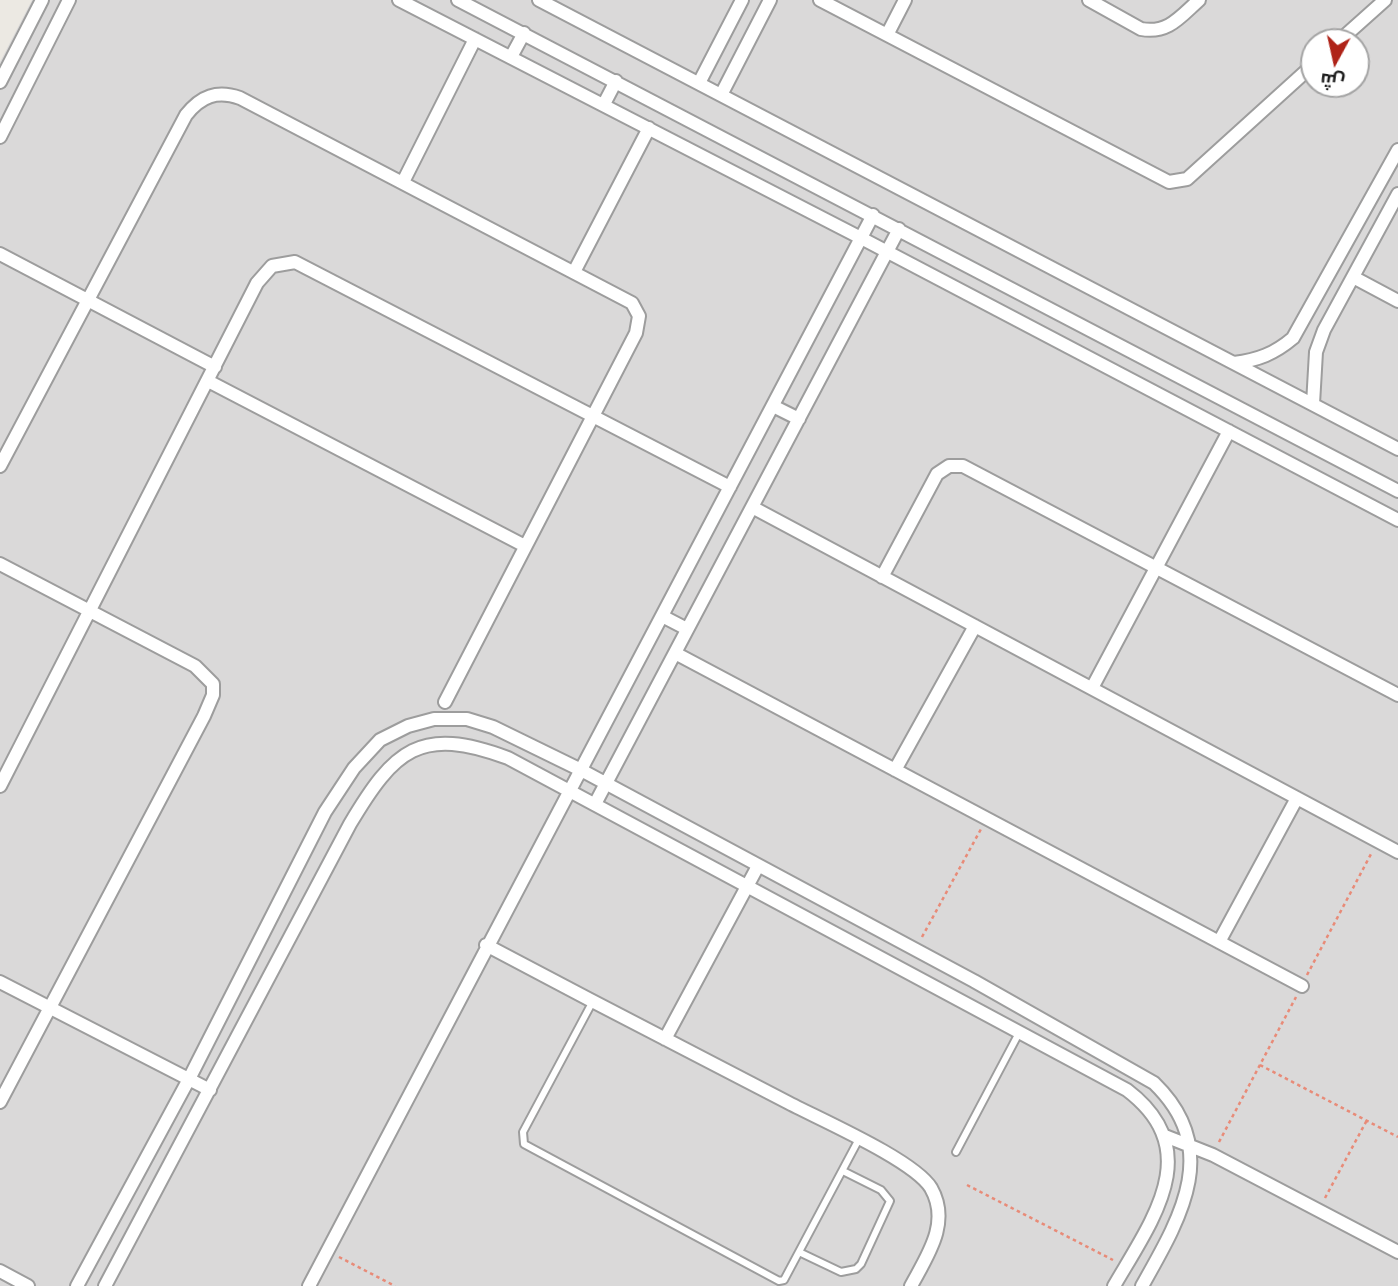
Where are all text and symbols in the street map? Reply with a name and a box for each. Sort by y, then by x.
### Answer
north arrow [1300,28,1370,98]
text: ش [1319,69,1346,94]

